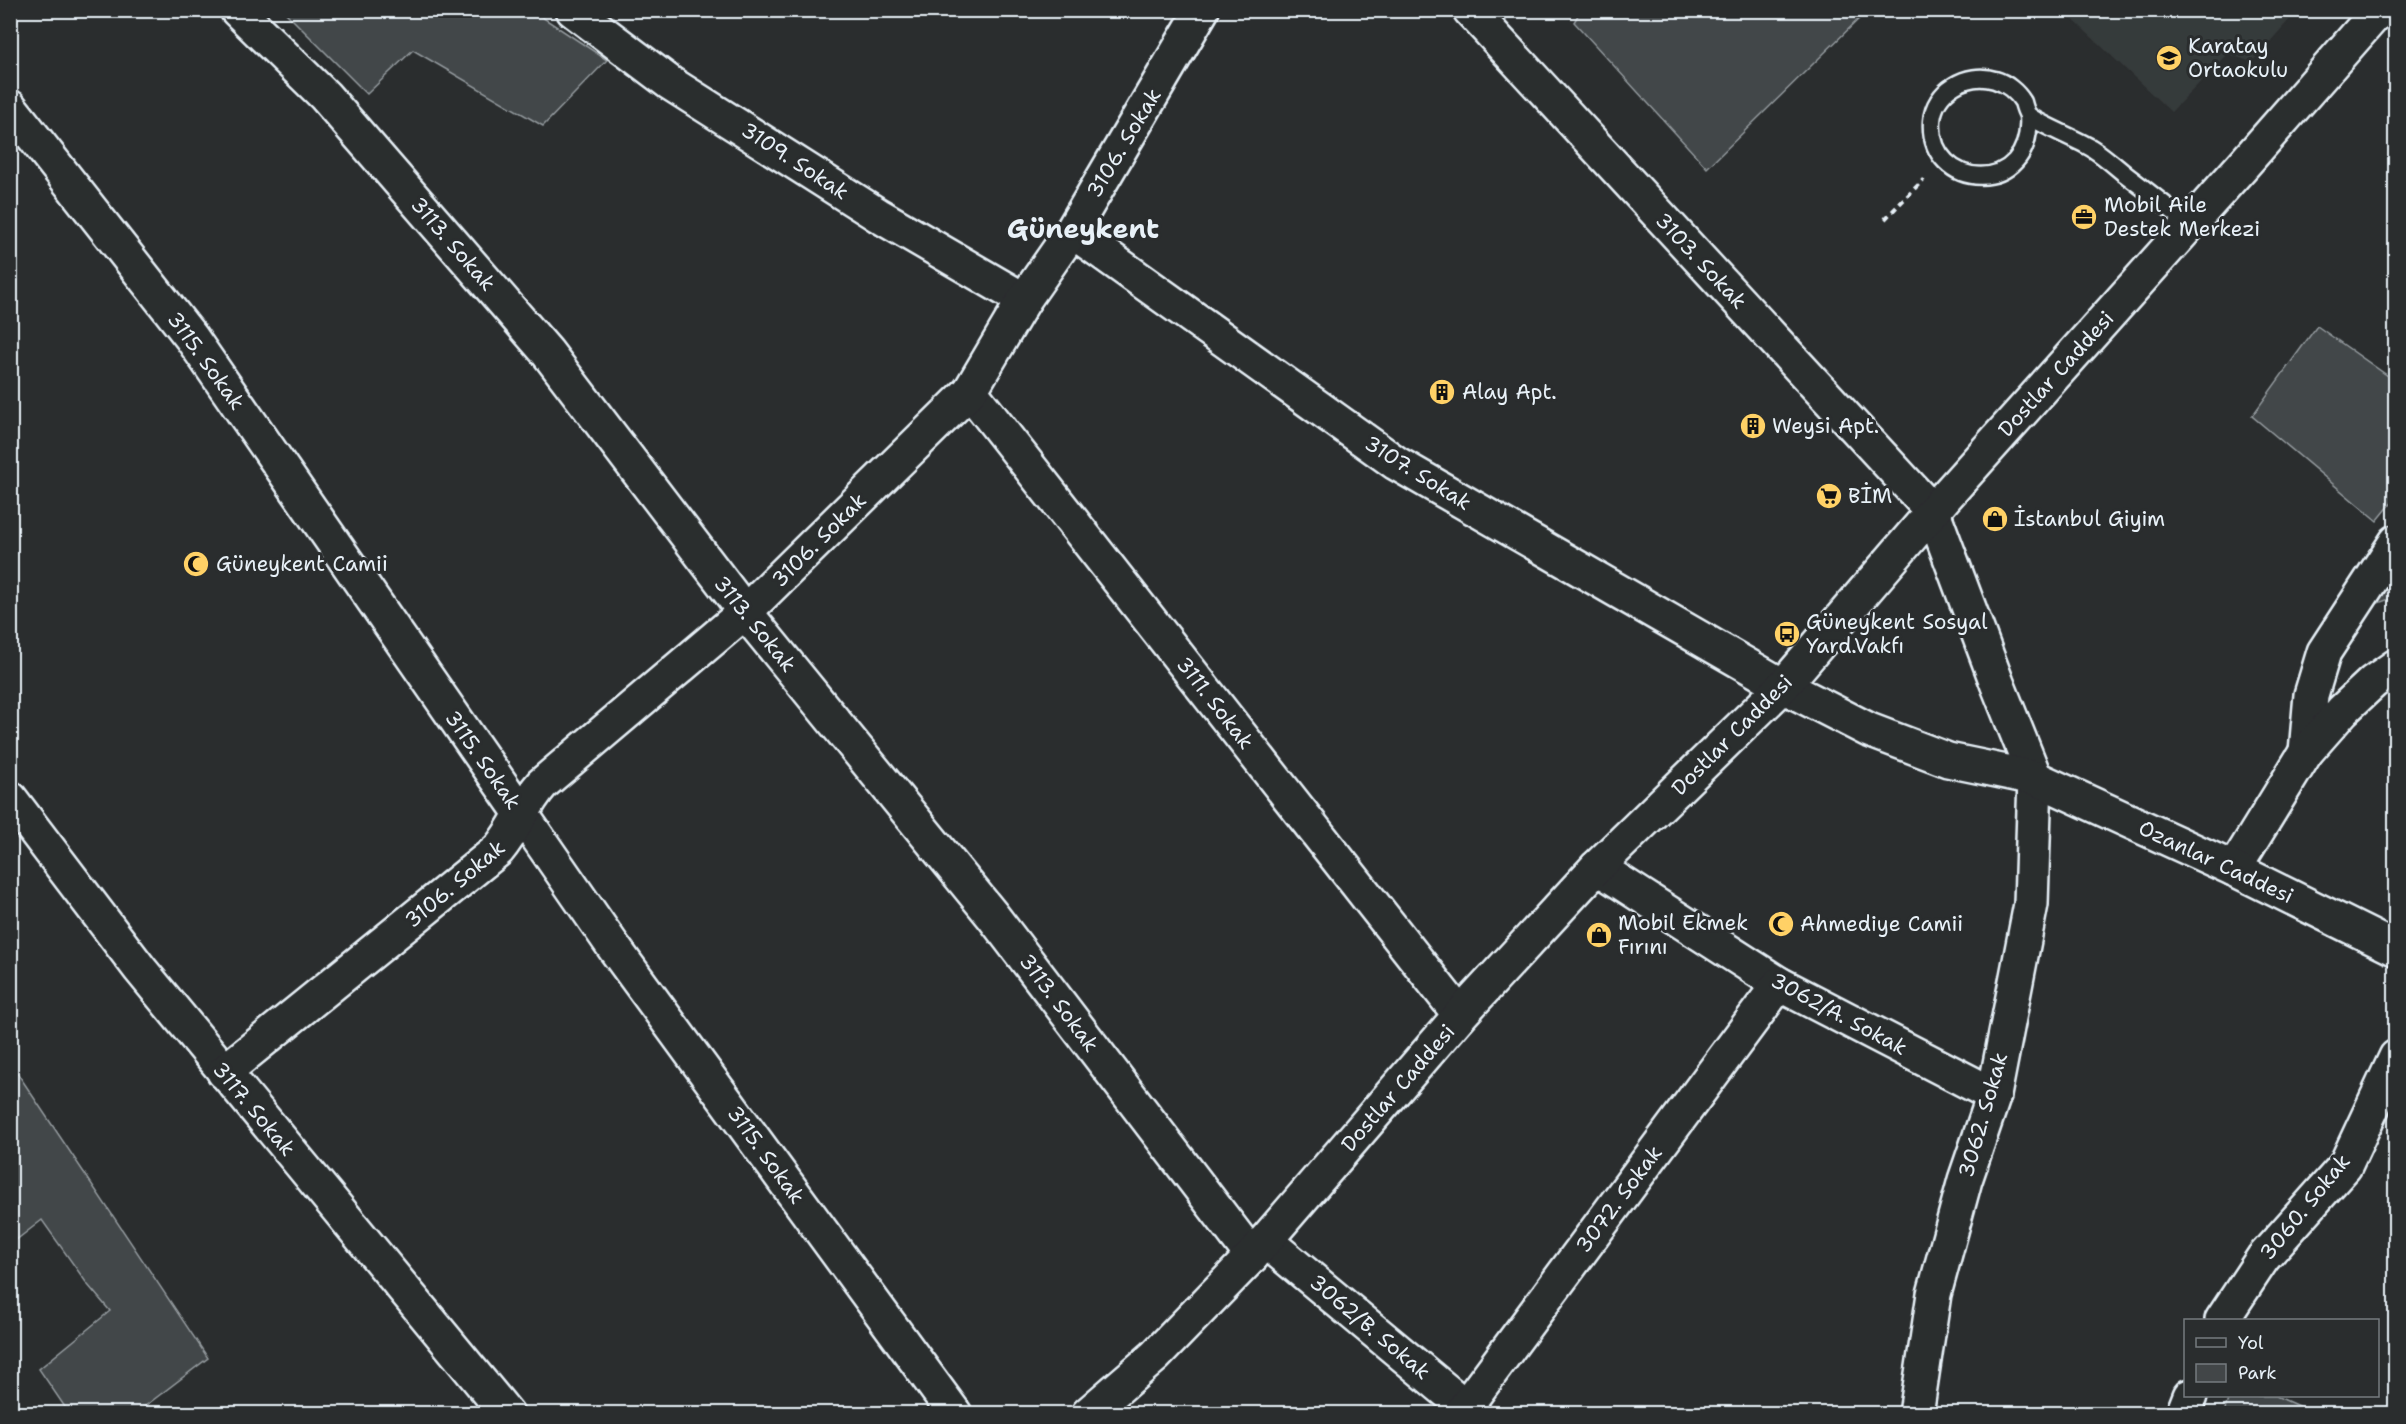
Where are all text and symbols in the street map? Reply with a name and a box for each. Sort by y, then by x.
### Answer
place label: Karatay Ortaokulu [2188,32,2288,84]
school or university icon: Karatay Ortaokulu [2154,43,2184,73]
street label: 3106. Sokak [1080,83,1168,203]
street label: 3109. Sokak [736,116,854,206]
street label: 3113. Sokak [404,191,502,297]
place label: Mobil Aile Destek Merkezi [2104,191,2260,243]
office icon: Mobil Aile Destek Merkezi [2069,202,2099,232]
street label: 3103. Sokak [1649,207,1753,315]
district label: Güneykent [1007,210,1159,247]
street label: Dostlar Caddesi [1992,305,2120,443]
street label: 3115. Sokak [161,306,251,416]
building icon: Alay Apt. [1427,377,1457,407]
place label: Alay Apt. [1462,378,1557,406]
building icon: Weysi Apt. [1738,411,1768,441]
place label: Weysi Apt. [1772,412,1879,440]
street label: 3107. Sokak [1359,429,1477,517]
supermarket icon: BİM [1814,481,1844,511]
place label: BİM [1848,482,1892,510]
street label: 3106. Sokak [766,487,872,593]
shop icon: İstanbul Giyim [1980,504,2010,534]
place label: İstanbul Giyim [2014,505,2165,533]
mosque icon: Güneykent Camii [181,549,211,579]
place label: Güneykent Camii [216,550,388,578]
street label: 3113. Sokak [708,570,802,678]
place label: Güneykent Sosyal Yard.Vakfı [1806,608,1988,660]
bus stop icon: Güneykent Sosyal Yard.Vakfı [1772,619,1802,649]
street label: 3111. Sokak [1170,651,1260,755]
street label: Dostlar Caddesi [1665,668,1799,802]
street label: 3115. Sokak [439,705,527,815]
street label: Ozanlar Caddesi [2134,814,2298,910]
street label: 3106. Sokak [399,834,511,934]
place label: Mobil Ekmek Fırını [1618,909,1748,961]
mosque icon: Ahmediye Camii [1766,909,1796,939]
place label: Ahmediye Camii [1800,910,1963,938]
shop icon: Mobil Ekmek Fırını [1584,920,1614,950]
street label: 3113. Sokak [1013,948,1105,1058]
street label: 3062/A. Sokak [1766,966,1912,1062]
street label: Dostlar Caddesi [1335,1018,1461,1158]
street label: 3062. Sokak [1952,1049,2014,1181]
street label: 3117. Sokak [206,1056,302,1162]
street label: 3115. Sokak [721,1100,811,1210]
street label: 3072. Sokak [1569,1140,1669,1258]
street label: 3060. Sokak [2254,1148,2356,1266]
street label: 3062/B. Sokak [1304,1268,1436,1386]
legend [2184,1319,2379,1397]
text: Yol [2238,1331,2264,1355]
text: Park [2238,1361,2277,1385]

